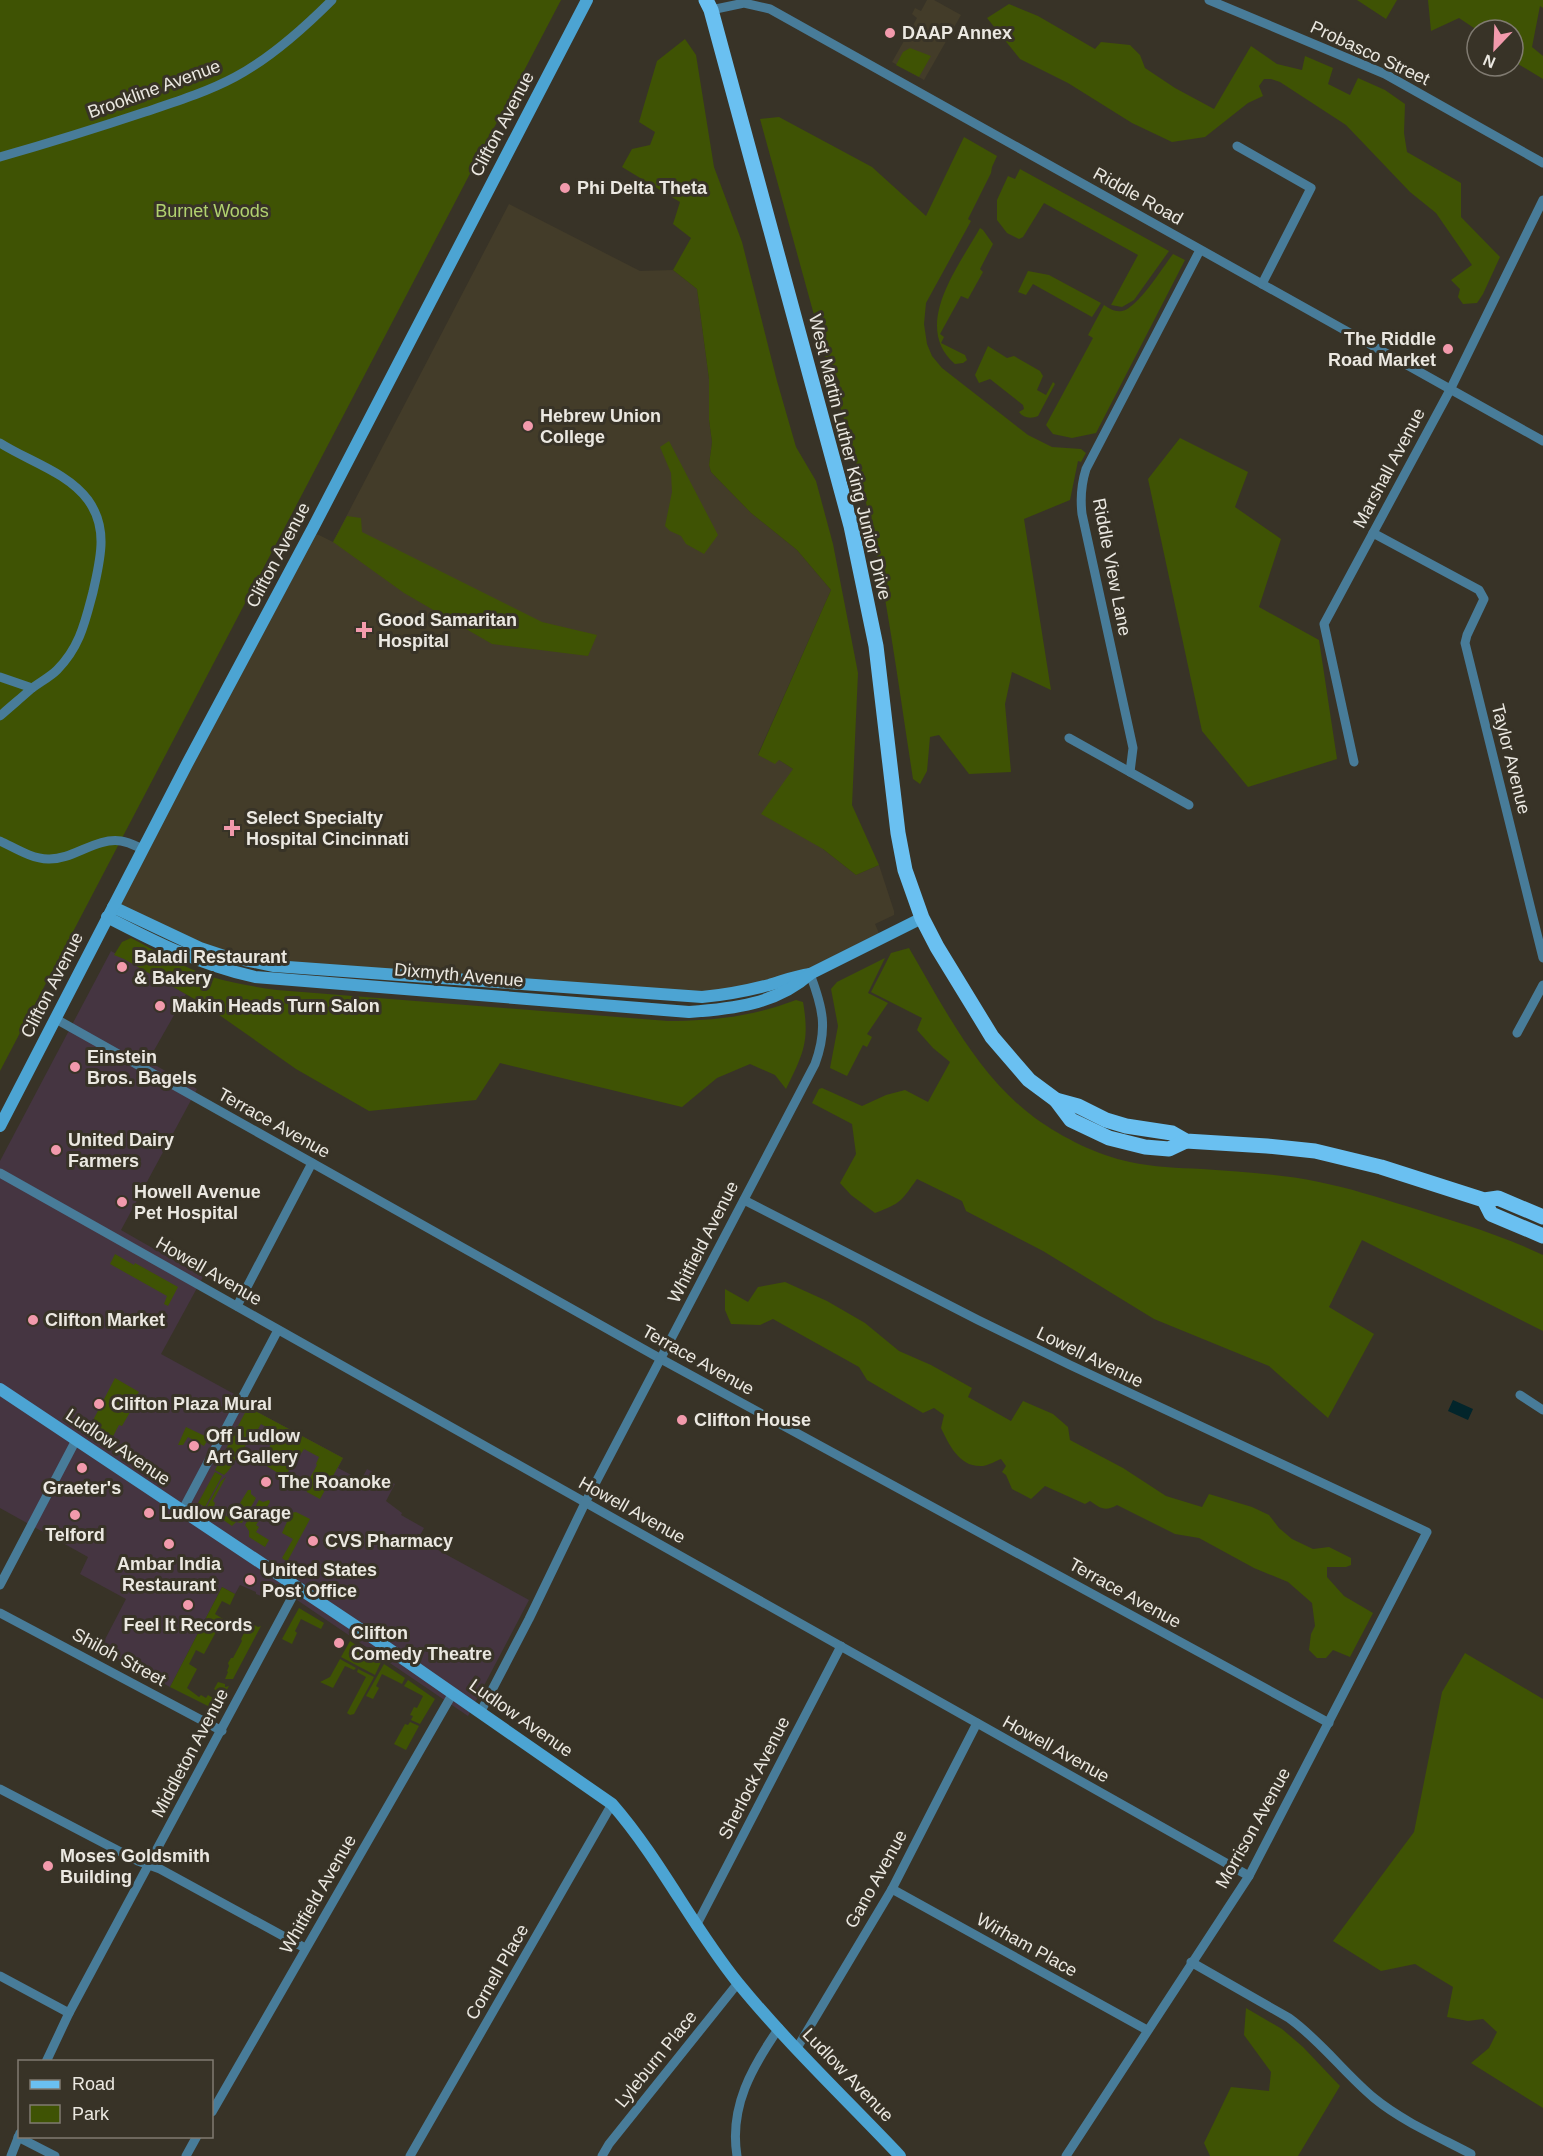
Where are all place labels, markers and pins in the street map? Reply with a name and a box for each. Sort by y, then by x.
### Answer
place label: DAAP Annex [902,23,1012,43]
marker: DAAP Annex [883,26,897,40]
place label: Phi Delta Theta [577,178,708,198]
marker: Phi Delta Theta [558,181,572,195]
place label: The Riddle Road Market [1328,329,1436,370]
marker: The Riddle Road Market [1441,342,1455,356]
place label: Hebrew Union College [540,406,661,447]
marker: Hebrew Union College [521,419,535,433]
place label: Good Samaritan Hospital [378,610,517,651]
marker: Good Samaritan Hospital [355,621,373,639]
place label: Select Specialty Hospital Cincinnati [246,808,409,849]
marker: Select Specialty Hospital Cincinnati [223,819,241,837]
place label: Baladi Restaurant & Bakery [134,947,287,988]
marker: Baladi Restaurant & Bakery [115,960,129,974]
place label: Makin Heads Turn Salon [172,996,380,1016]
marker: Makin Heads Turn Salon [153,999,167,1013]
place label: Einstein Bros. Bagels [87,1047,197,1088]
marker: Einstein Bros. Bagels [68,1060,82,1074]
place label: United Dairy Farmers [68,1130,174,1171]
marker: United Dairy Farmers [49,1143,63,1157]
place label: Howell Avenue Pet Hospital [134,1182,261,1223]
marker: Howell Avenue Pet Hospital [115,1195,129,1209]
place label: Clifton Market [45,1310,165,1330]
marker: Clifton Market [26,1313,40,1327]
place label: Clifton Plaza Mural [111,1394,272,1414]
marker: Clifton Plaza Mural [92,1397,106,1411]
place label: Clifton House [694,1410,811,1430]
marker: Clifton House [675,1413,689,1427]
place label: Off Ludlow Art Gallery [206,1426,301,1467]
marker: Off Ludlow Art Gallery [187,1439,201,1453]
marker: Graeter's [75,1461,89,1475]
place label: The Roanoke [278,1472,391,1492]
marker: The Roanoke [259,1475,273,1489]
place label: Graeter's [43,1478,121,1498]
place label: Ludlow Garage [161,1503,291,1523]
marker: Ludlow Garage [142,1506,156,1520]
marker: Telford [68,1508,82,1522]
place label: Telford [45,1525,105,1545]
place label: CVS Pharmacy [325,1531,453,1551]
marker: CVS Pharmacy [306,1534,320,1548]
marker: Ambar India Restaurant [162,1537,176,1551]
place label: Ambar India Restaurant [117,1554,222,1595]
place label: United States Post Office [262,1560,377,1601]
marker: United States Post Office [243,1573,257,1587]
marker: Feel It Records [181,1598,195,1612]
place label: Feel It Records [123,1615,253,1635]
place label: Clifton Comedy Theatre [351,1623,492,1664]
marker: Clifton Comedy Theatre [332,1636,346,1650]
place label: Moses Goldsmith Building [60,1846,210,1887]
marker: Moses Goldsmith Building [41,1859,55,1873]

